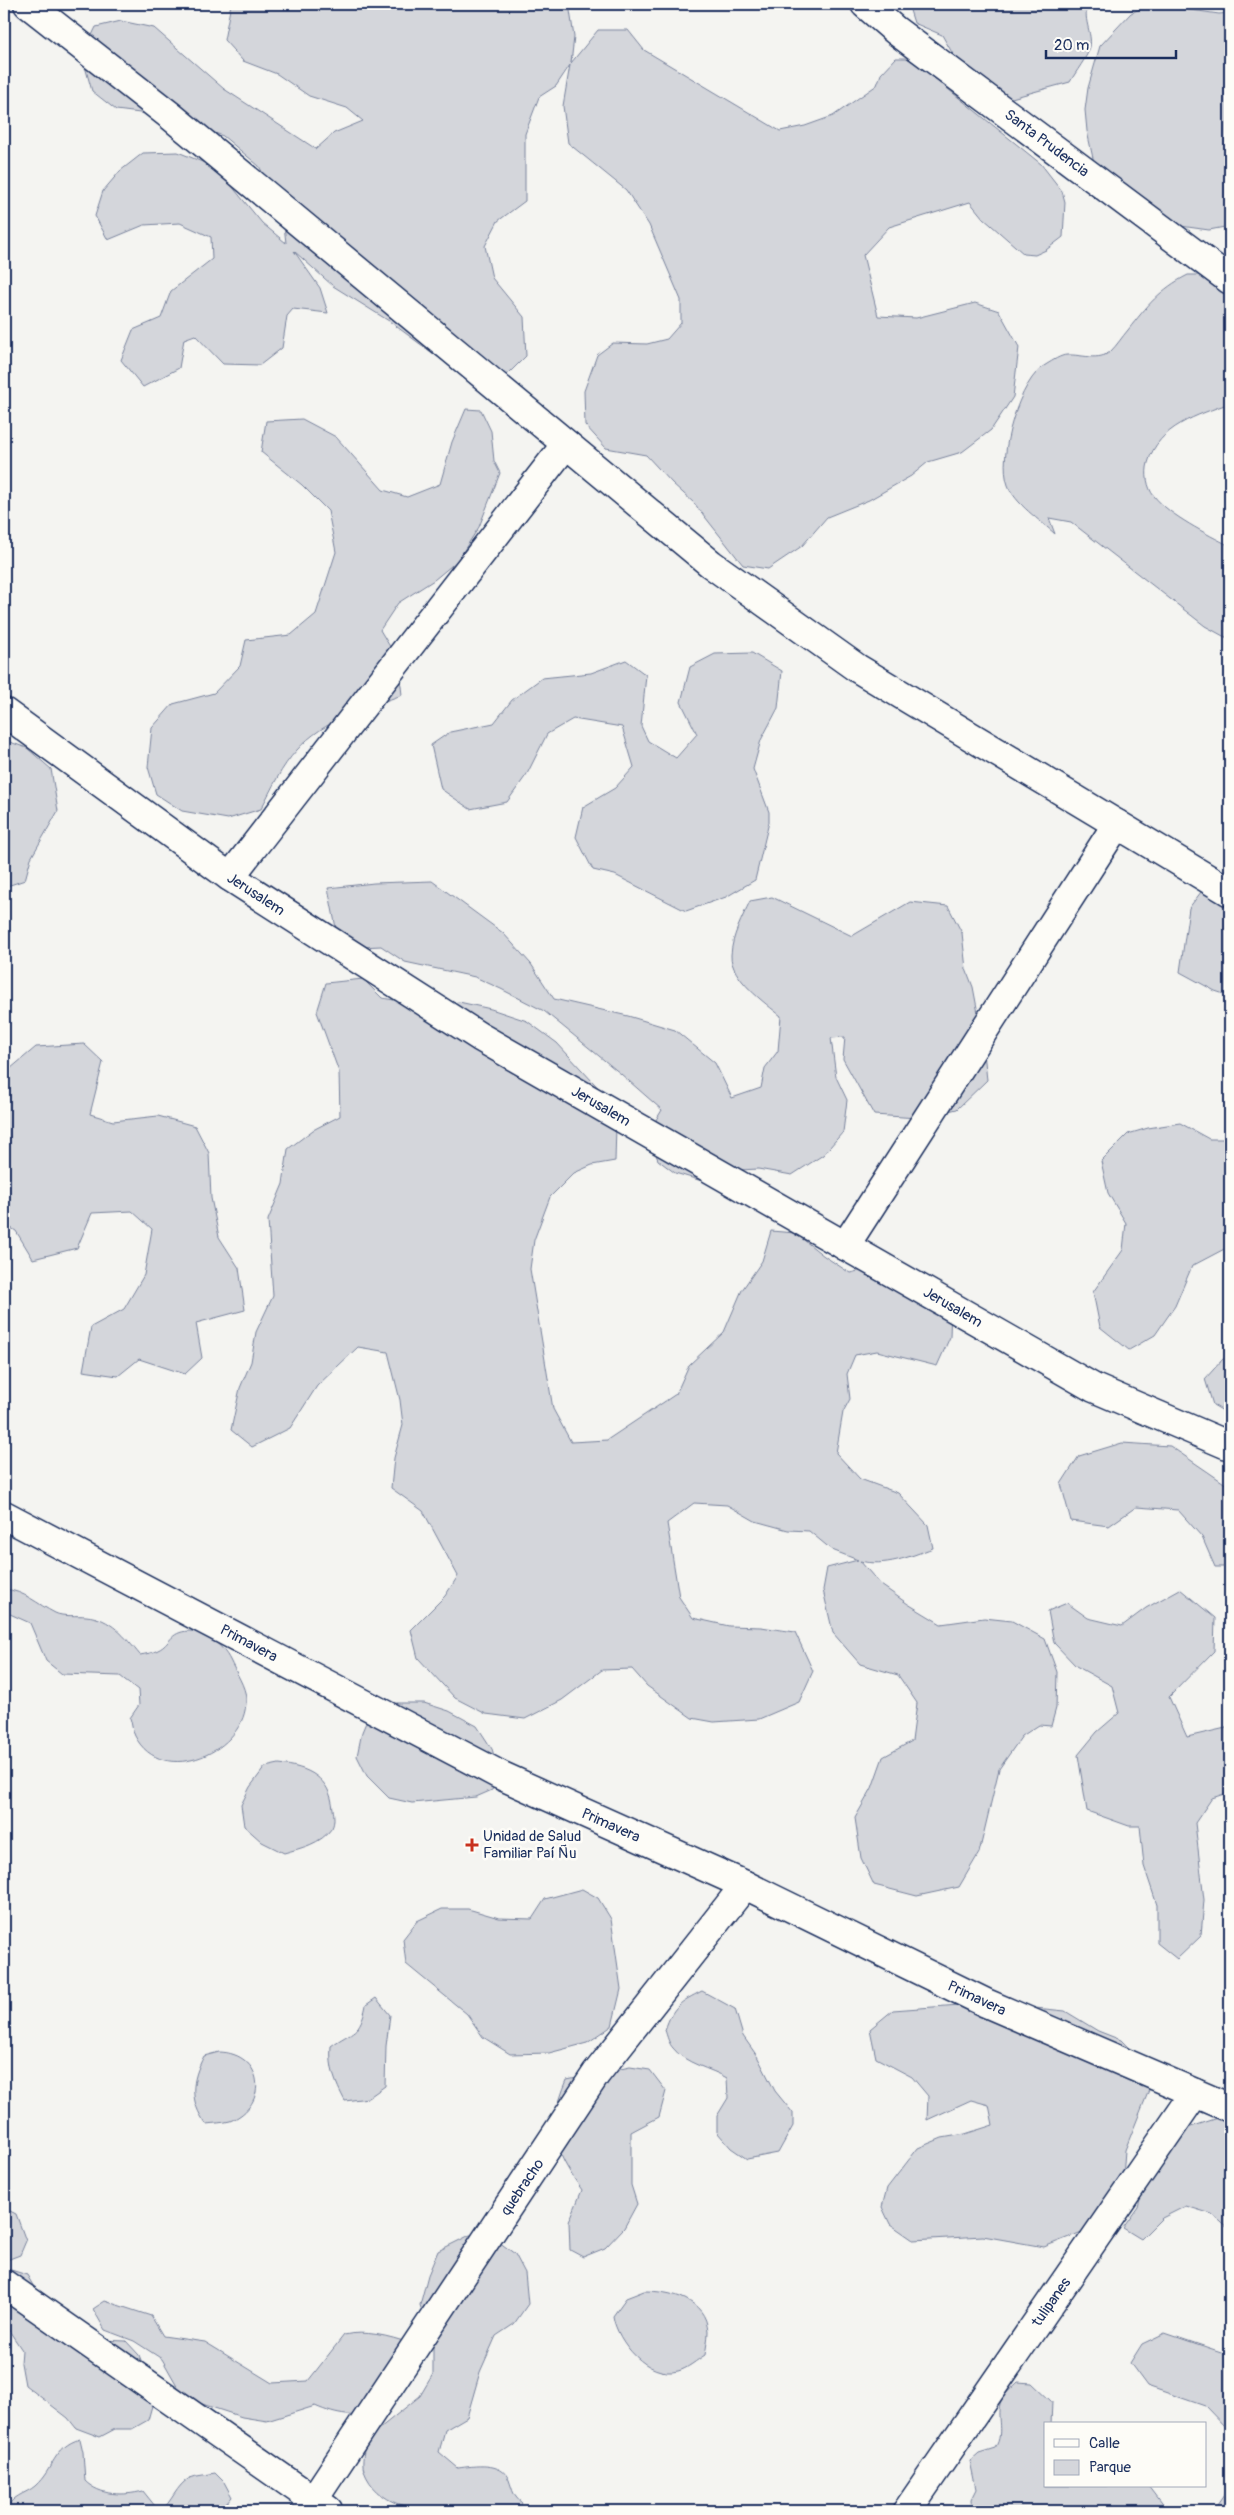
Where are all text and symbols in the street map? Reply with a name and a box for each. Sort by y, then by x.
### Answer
scale bar [1046,28,1176,60]
text: 20 m [1054,36,1089,55]
street label: Santa Prudencia [1001,105,1093,181]
street label: Jerusalem [223,869,288,920]
street label: Jerusalem [568,1082,634,1131]
street label: Jerusalem [920,1283,986,1332]
street label: Primavera [217,1620,281,1666]
street label: Primavera [578,1804,643,1847]
place label: Unidad de Salud Familiar Paí Ñu [483,1827,581,1863]
marker: Unidad de Salud Familiar Paí Ñu [465,1838,479,1852]
street label: Primavera [944,1977,1009,2020]
street label: quebracho [497,2155,548,2219]
street label: tulipanes [1027,2274,1075,2332]
legend [1044,2422,1206,2488]
text: Calle [1089,2434,1120,2453]
text: Parque [1089,2458,1132,2477]

